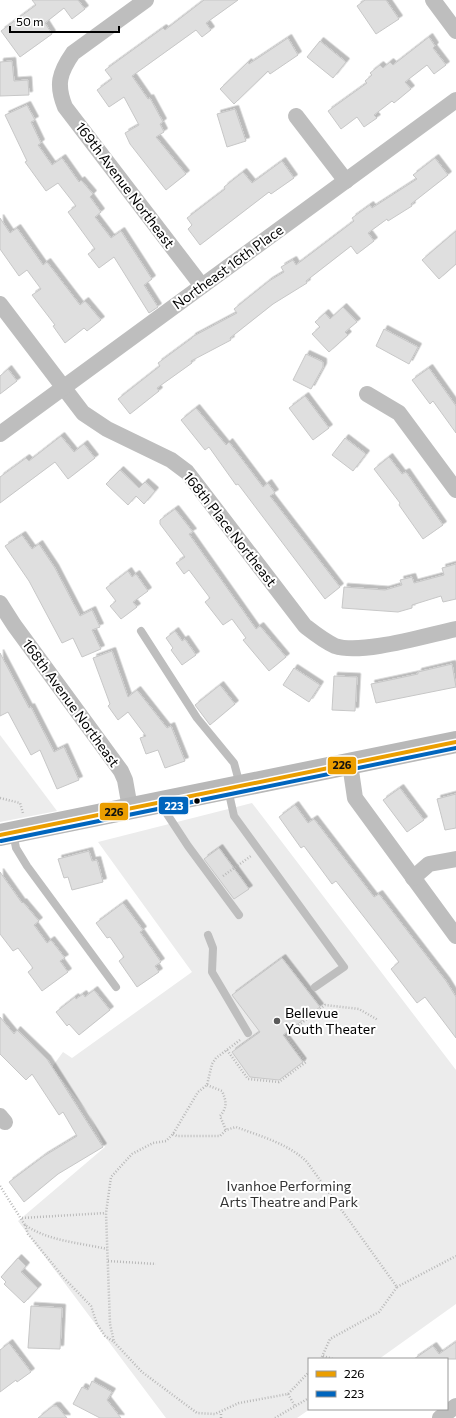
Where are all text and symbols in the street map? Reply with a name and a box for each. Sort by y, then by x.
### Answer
scale bar [10,8,119,34]
text: 50 m [16,14,44,28]
street label: 169th Avenue Northeast [72,118,179,251]
street label: Northeast 16th Place [169,221,286,312]
street label: 168th Place Northeast [180,468,281,590]
street label: 168th Avenue Northeast [19,635,124,770]
line badge: 226 [327,756,357,775]
text: 226 [332,758,352,771]
line badge: 223 [158,796,189,815]
unlabelled marker [192,796,202,806]
text: 223 [165,799,183,812]
line badge: 226 [99,802,129,821]
text: 226 [104,805,124,818]
place label: Bellevue Youth Theater [285,1004,376,1037]
marker: Bellevue Youth Theater [272,1016,282,1026]
park label: Ivanhoe Performing Arts Theatre and Park [220,1177,359,1210]
legend [308,1358,448,1410]
text: 226 [344,1366,365,1380]
text: 223 [344,1386,364,1400]

